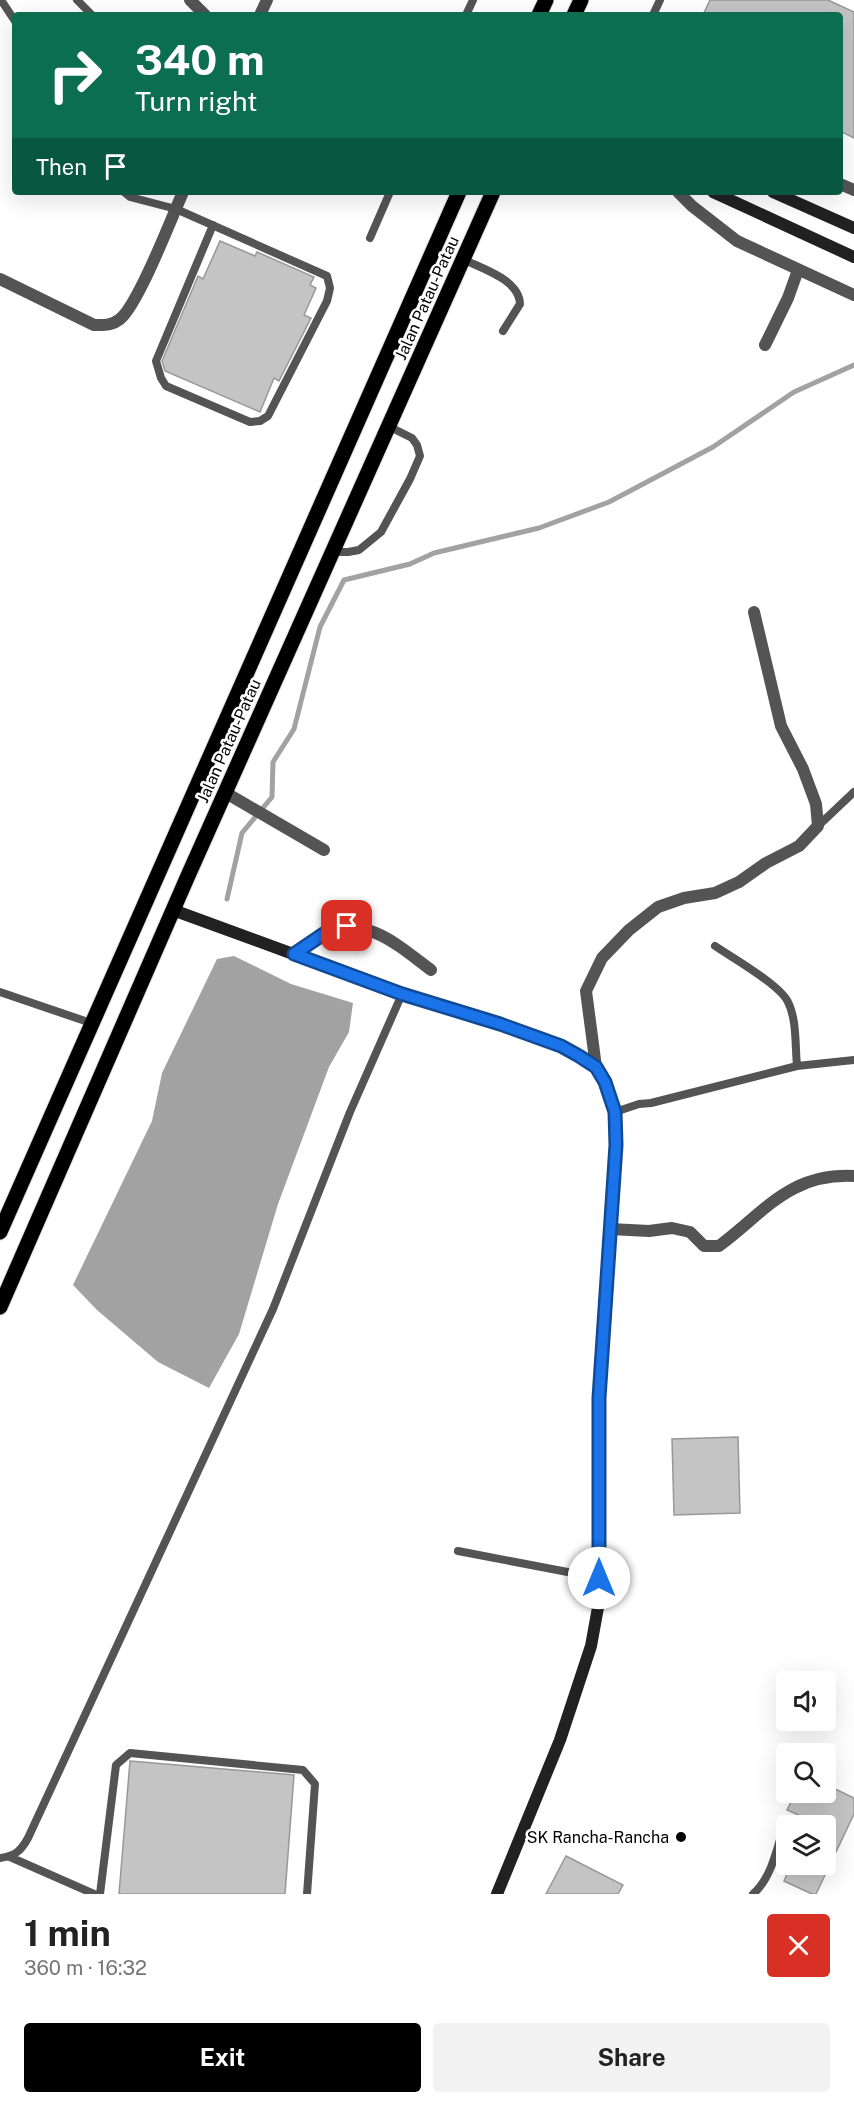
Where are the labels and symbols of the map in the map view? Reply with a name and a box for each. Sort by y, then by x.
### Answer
street label: Jalan Patau-Patau [391,233,463,363]
street label: Jalan Patau-Patau [193,676,265,806]
pin [321,900,372,951]
position arrow [567,1546,631,1610]
place label: SK Rancha-Rancha [527,1828,669,1847]
marker: SK Rancha-Rancha [674,1830,688,1844]

